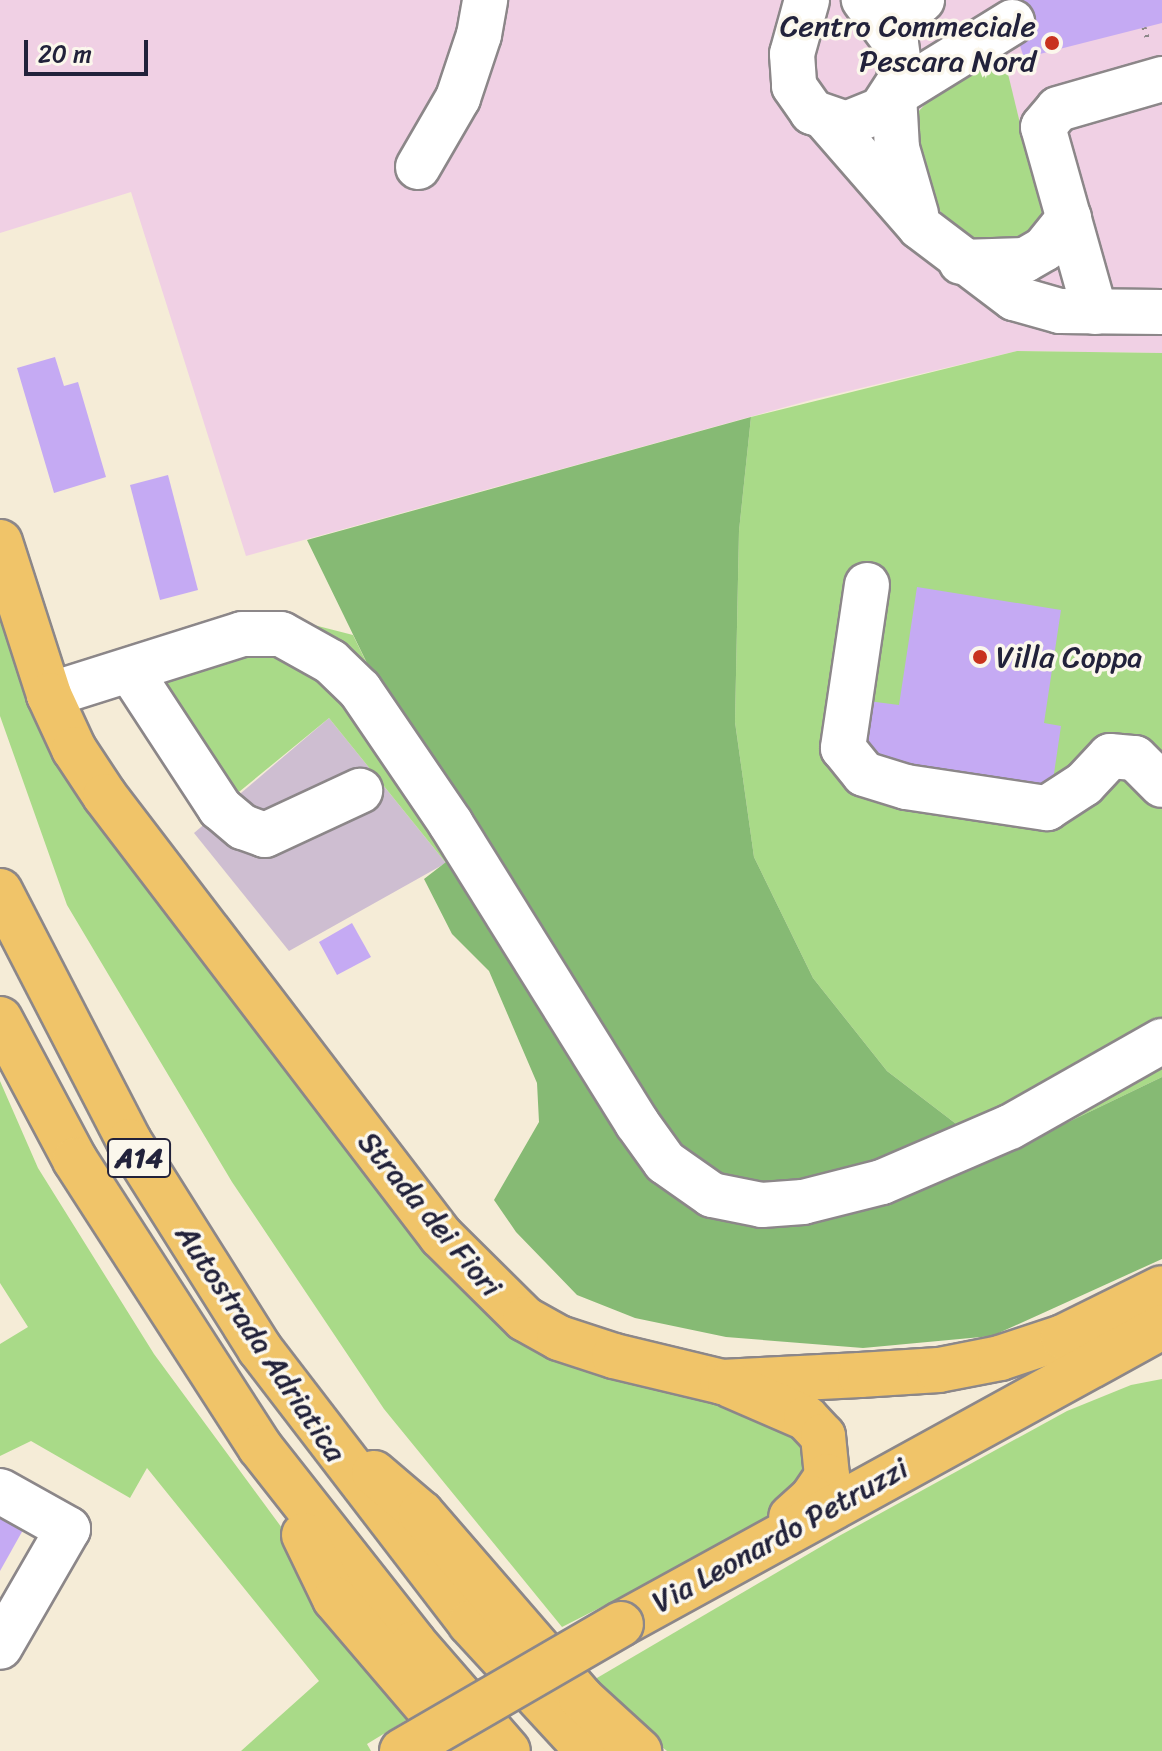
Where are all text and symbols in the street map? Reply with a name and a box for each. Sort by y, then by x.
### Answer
place label: Centro Commeciale Pescara Nord [780,8,1036,78]
scale bar [28,24,152,74]
text: 20 m [38,33,92,75]
marker: Centro Commeciale Pescara Nord [1043,34,1061,52]
place label: Villa Coppa [996,639,1143,675]
marker: Villa Coppa [971,648,989,666]
street label: Strada dei Fiori [350,1124,510,1304]
road number: A14 [107,1134,171,1182]
street label: Autostrada Adriatica [168,1218,354,1468]
street label: Via Leonardo Petruzzi [645,1450,915,1620]

